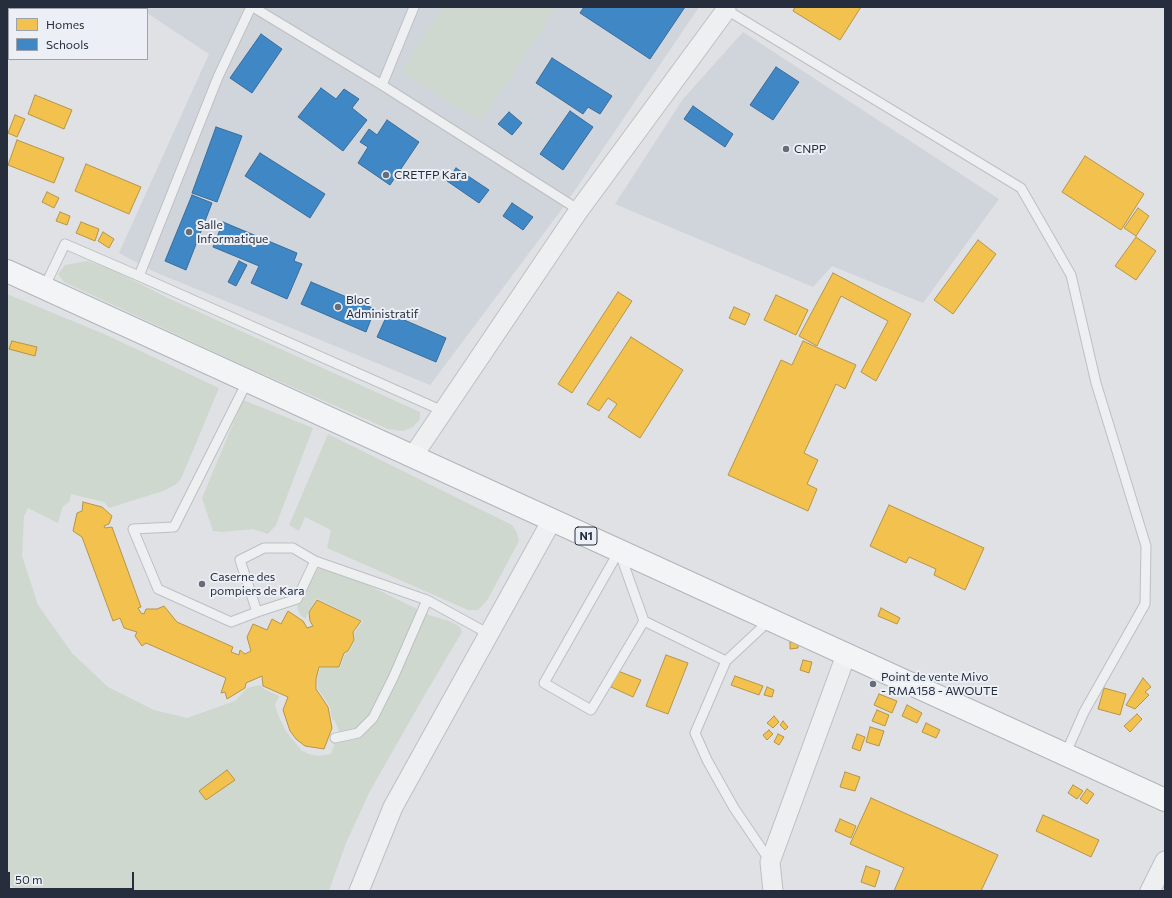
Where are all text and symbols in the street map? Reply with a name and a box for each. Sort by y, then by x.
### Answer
legend [8,8,148,60]
text: Homes [46,17,84,31]
text: Schools [46,37,89,51]
place label: CNPP [794,142,826,156]
marker: CNPP [781,144,791,154]
place label: CRETFP Kara [394,168,467,182]
marker: CRETFP Kara [381,170,391,180]
place label: Salle Informatique [197,218,268,246]
marker: Salle Informatique [184,227,194,237]
place label: Bloc Administratif [346,293,418,321]
marker: Bloc Administratif [333,302,343,312]
road number: N1 [575,527,597,545]
place label: Caserne des pompiers de Kara [210,570,304,598]
marker: Caserne des pompiers de Kara [197,579,207,589]
place label: Point de vente Mivo - RMA158 - AWOUTE [881,670,998,698]
marker: Point de vente Mivo - RMA158 - AWOUTE [868,679,878,689]
scale bar [10,864,136,890]
text: 50 m [15,872,43,886]

